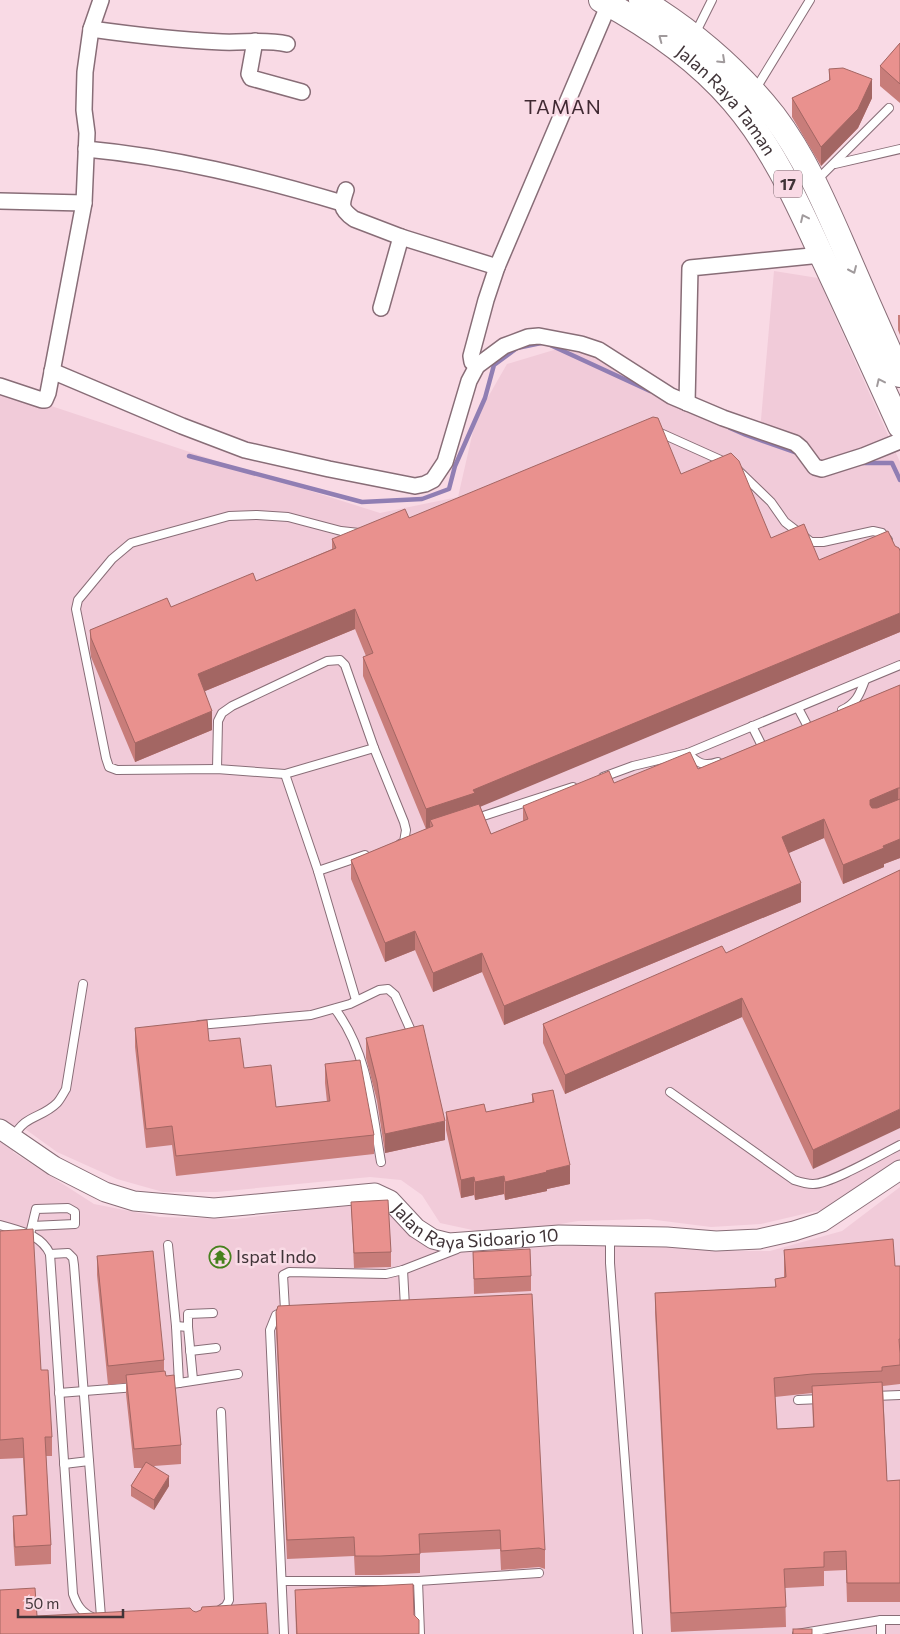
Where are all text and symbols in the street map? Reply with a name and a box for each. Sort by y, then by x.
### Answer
one-way arrow [658,35,668,44]
street label: Jalan Raya Taman [672,40,781,159]
one-way arrow [717,54,726,63]
district label: TAMAN [524,94,602,118]
road number: 17 [774,170,802,198]
one-way arrow [800,214,810,223]
one-way arrow [847,265,858,274]
one-way arrow [876,378,886,387]
street label: Jalan Raya Sidoarjo 10 [388,1198,559,1253]
temple icon: Ispat Indo [208,1245,232,1269]
place label: Ispat Indo [236,1245,317,1267]
scale bar [18,1586,122,1618]
text: 50 m [25,1594,59,1612]

